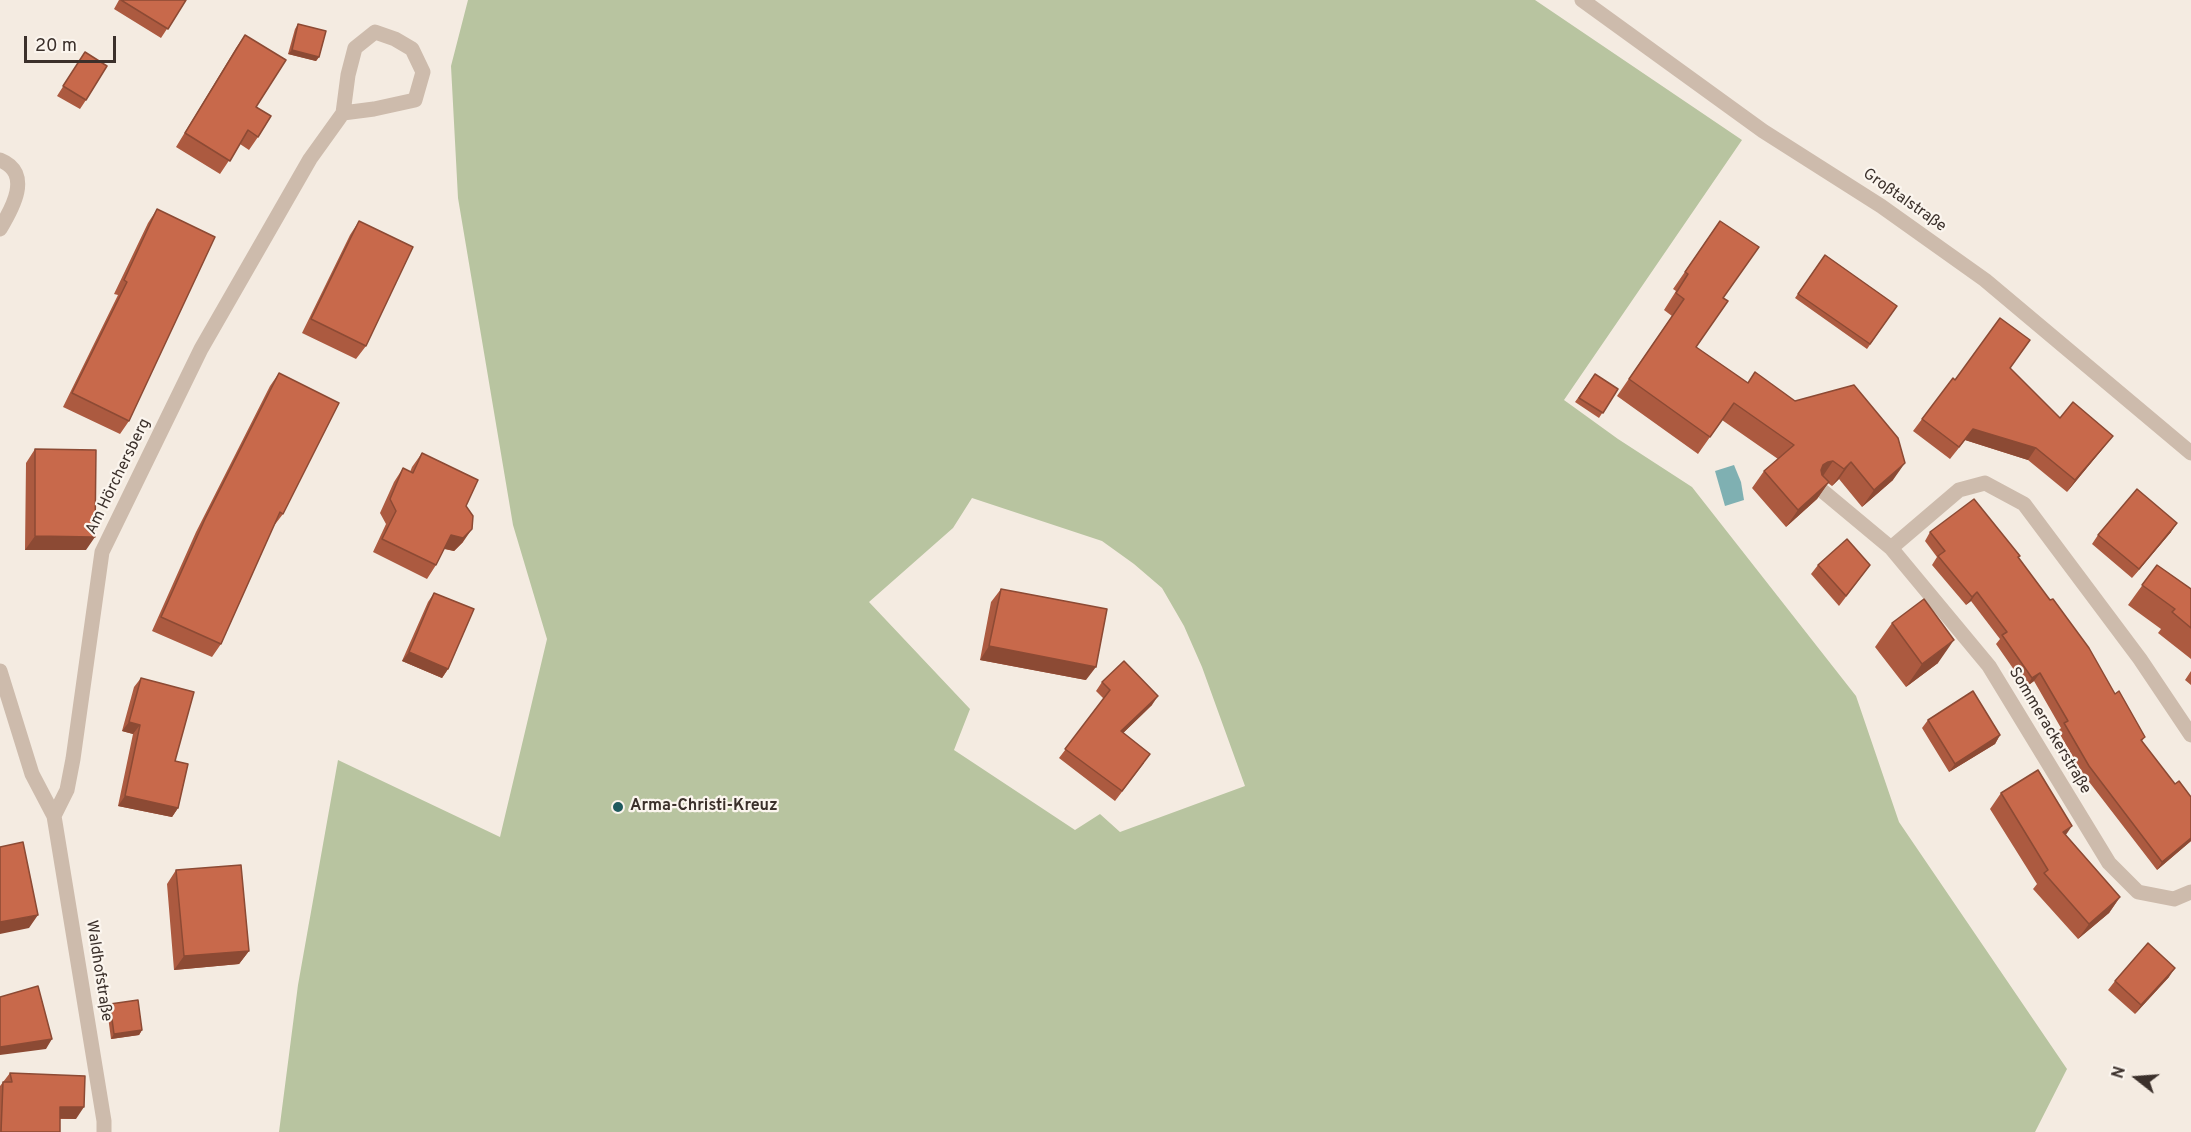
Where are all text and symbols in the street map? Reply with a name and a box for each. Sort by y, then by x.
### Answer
scale bar [27,24,118,62]
text: 20 m [35,35,77,58]
street label: Großtalstraße [1859,165,1949,237]
street label: Am Hörchersberg [83,416,155,538]
street label: Sommerackerstraße [2004,664,2094,798]
place label: Arma-Christi-Kreuz [630,797,778,817]
marker: Arma-Christi-Kreuz [611,800,625,814]
street label: Waldhofstraße [81,919,115,1023]
north arrow [2107,1048,2167,1108]
text: N [2109,1064,2131,1081]

